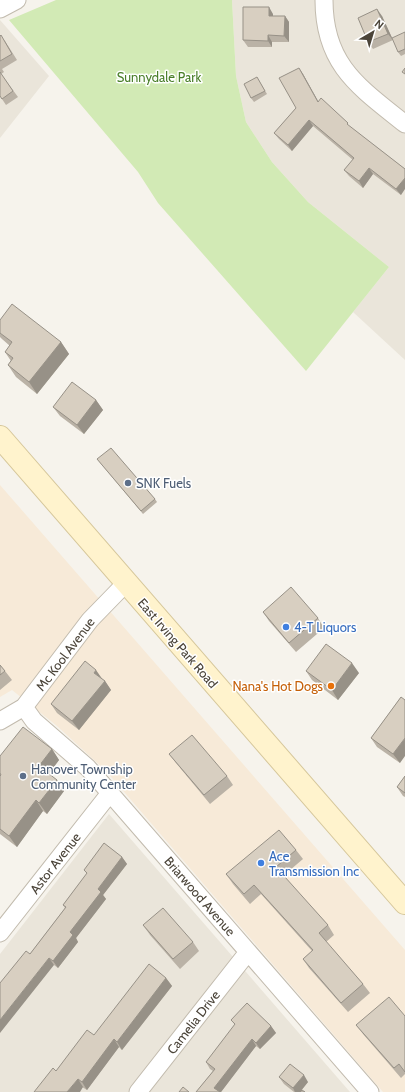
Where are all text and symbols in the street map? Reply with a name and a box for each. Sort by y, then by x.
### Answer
north arrow [353,12,393,52]
text: N [372,16,387,32]
park label: Sunnydale Park [117,69,201,85]
place label: SNK Fuels [136,475,192,491]
marker: SNK Fuels [123,478,133,488]
street label: East Irving Park Road [135,595,221,691]
street label: Mc Kool Avenue [32,614,98,694]
place label: 4-T Liquors [294,619,357,635]
marker: 4-T Liquors [281,622,291,632]
place label: Nana's Hot Dogs [232,678,324,694]
marker: Nana's Hot Dogs [326,681,336,691]
place label: Hanover Township Community Center [31,761,137,792]
marker: Hanover Township Community Center [18,771,28,781]
street label: Astor Avenue [26,829,84,897]
place label: Ace Transmission Inc [269,848,359,879]
street label: Briarwood Avenue [161,853,239,939]
marker: Ace Transmission Inc [256,858,266,868]
street label: Camelia Drive [163,987,223,1057]

